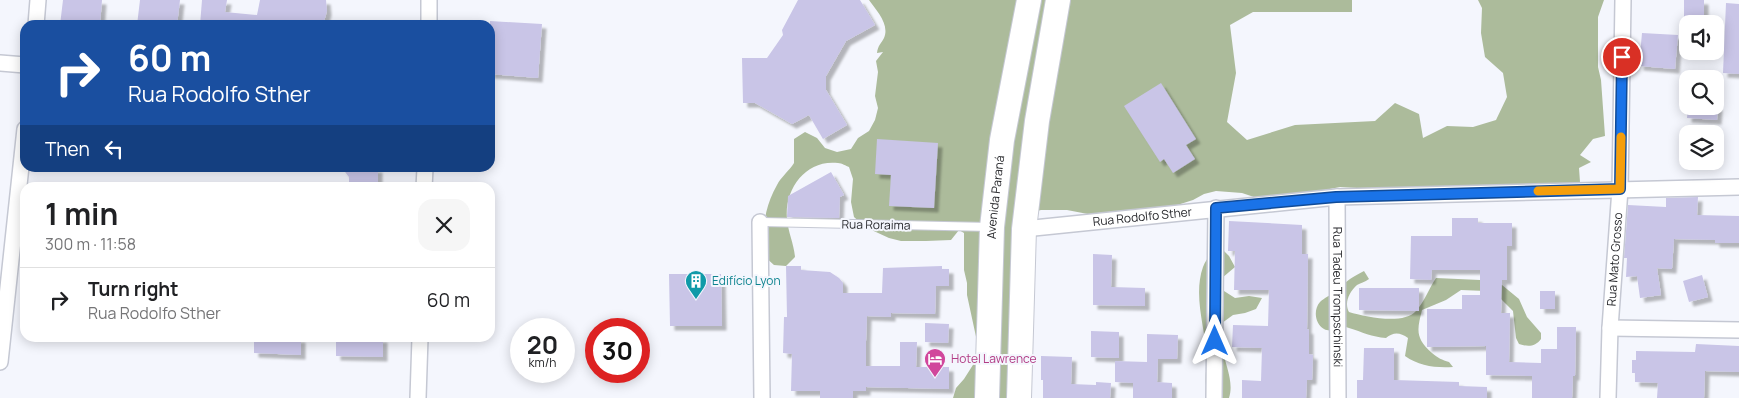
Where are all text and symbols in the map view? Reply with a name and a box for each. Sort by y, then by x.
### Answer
map controls [1679,15,1724,170]
button: sound [1679,15,1724,60]
text: 60 m [128,34,211,82]
pin [1601,36,1643,78]
icon: right [45,40,110,105]
icon: arrive [1608,43,1636,71]
button: search [1679,70,1724,115]
text: Rua Rodolfo Sther [128,79,311,109]
button: layers [1679,125,1724,170]
icon: left [100,135,128,163]
text: Then [45,136,90,162]
street label: Avenida Paraná [983,154,1008,239]
text: 1 min [45,193,118,234]
button: close [418,199,470,251]
street label: Rua Rodolfo Sther [1092,203,1193,230]
street label: Rua Mato Grosso [1603,212,1626,307]
street label: Rua Roraima [841,215,911,234]
street label: Rua Tadeu Trompschinski [1329,227,1347,367]
text: 300 m · 11:58 [45,233,136,255]
building icon: Edifício Lyon [684,269,708,300]
place label: Edifício Lyon [712,272,781,289]
text: Turn right [88,276,178,302]
icon: right [45,286,73,314]
text: 60 m [427,287,470,313]
text: Rua Rodolfo Sther [88,302,221,324]
position arrow [1188,314,1240,366]
speed limit sign: 30 [585,318,650,383]
text: 20 [527,327,558,362]
hotel icon: Hotel Lawrence [923,347,947,378]
place label: Hotel Lawrence [951,350,1036,367]
text: km/h [529,354,556,371]

